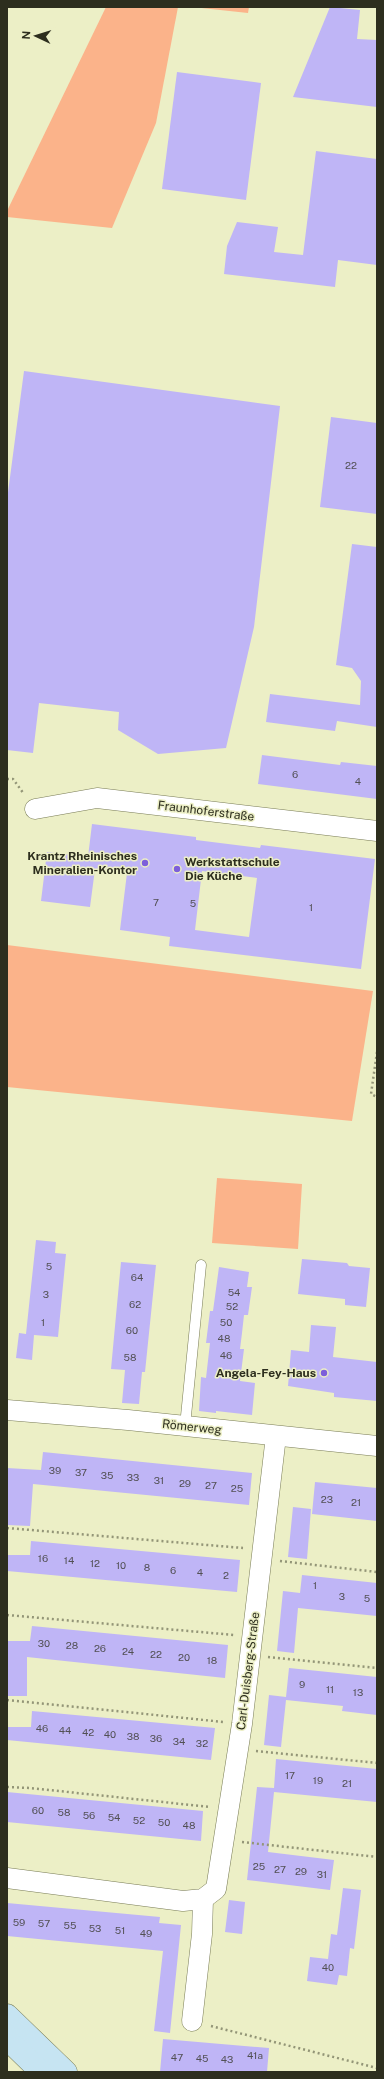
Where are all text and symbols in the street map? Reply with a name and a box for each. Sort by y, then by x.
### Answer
north arrow [16,16,56,56]
text: N [20,31,32,40]
house number: 22 [345,459,357,471]
house number: 6 [292,768,298,780]
house number: 4 [355,775,361,787]
street label: Fraunhoferstraße [157,798,255,824]
place label: Krantz Rheinisches Mineralien-Kontor [27,849,137,877]
place label: Werkstattschule Die Küche [185,855,280,883]
marker: Krantz Rheinisches Mineralien-Kontor [140,858,150,868]
marker: Werkstattschule Die Küche [172,864,182,874]
house number: 7 [153,896,159,908]
house number: 5 [190,897,196,909]
house number: 1 [309,901,313,913]
house number: 5 [46,1260,52,1272]
house number: 64 [131,1271,143,1283]
house number: 54 [228,1286,240,1298]
house number: 3 [43,1288,49,1300]
house number: 62 [129,1298,141,1310]
house number: 52 [226,1300,238,1312]
house number: 1 [41,1316,45,1328]
house number: 50 [220,1316,232,1328]
house number: 60 [126,1324,138,1336]
house number: 48 [218,1332,230,1344]
house number: 46 [220,1349,232,1361]
house number: 58 [124,1351,136,1363]
place label: Angela-Fey-Haus [216,1366,316,1380]
marker: Angela-Fey-Haus [319,1368,329,1378]
street label: Römerweg [161,1417,223,1437]
house number: 39 [49,1464,61,1476]
house number: 37 [75,1466,87,1478]
house number: 35 [101,1469,113,1481]
house number: 33 [127,1471,139,1483]
house number: 31 [154,1474,164,1486]
house number: 29 [179,1477,191,1489]
house number: 27 [205,1479,217,1491]
house number: 25 [231,1482,243,1494]
house number: 23 [321,1493,333,1505]
house number: 21 [351,1496,361,1508]
house number: 16 [38,1552,48,1564]
house number: 14 [64,1554,74,1566]
house number: 12 [90,1557,100,1569]
house number: 10 [116,1559,126,1571]
house number: 8 [144,1561,150,1573]
house number: 6 [170,1564,176,1576]
house number: 4 [197,1566,203,1578]
house number: 2 [223,1569,229,1581]
house number: 1 [313,1579,317,1591]
house number: 3 [339,1590,345,1602]
house number: 5 [364,1592,370,1604]
street label: Carl-Duisberg-Straße [234,1611,262,1731]
house number: 30 [38,1637,50,1649]
house number: 28 [66,1639,78,1651]
house number: 26 [94,1642,106,1654]
house number: 24 [122,1645,134,1657]
house number: 22 [150,1648,162,1660]
house number: 20 [178,1651,190,1663]
house number: 18 [207,1654,217,1666]
house number: 9 [299,1678,305,1690]
house number: 11 [326,1683,334,1695]
house number: 13 [353,1686,363,1698]
house number: 46 [36,1722,48,1734]
house number: 44 [59,1724,71,1736]
house number: 42 [82,1726,94,1738]
house number: 40 [104,1728,116,1740]
house number: 38 [127,1730,139,1742]
house number: 36 [150,1732,162,1744]
house number: 34 [173,1735,185,1747]
house number: 32 [196,1737,208,1749]
house number: 17 [285,1769,295,1781]
house number: 19 [313,1774,323,1786]
house number: 21 [342,1777,352,1789]
house number: 60 [32,1804,44,1816]
house number: 58 [58,1806,70,1818]
house number: 56 [83,1809,95,1821]
house number: 54 [108,1811,120,1823]
house number: 52 [133,1814,145,1826]
house number: 50 [158,1816,170,1828]
house number: 48 [183,1819,195,1831]
house number: 25 [253,1860,265,1872]
house number: 27 [274,1863,286,1875]
house number: 29 [295,1865,307,1877]
house number: 31 [317,1868,327,1880]
house number: 59 [13,1916,25,1928]
house number: 57 [38,1917,50,1929]
house number: 55 [64,1919,76,1931]
house number: 53 [89,1922,101,1934]
house number: 51 [115,1924,125,1936]
house number: 49 [140,1927,152,1939]
house number: 40 [322,1961,334,1973]
house number: 41a [247,2049,263,2061]
house number: 47 [171,2051,183,2063]
house number: 45 [196,2052,208,2064]
house number: 43 [221,2053,233,2065]

